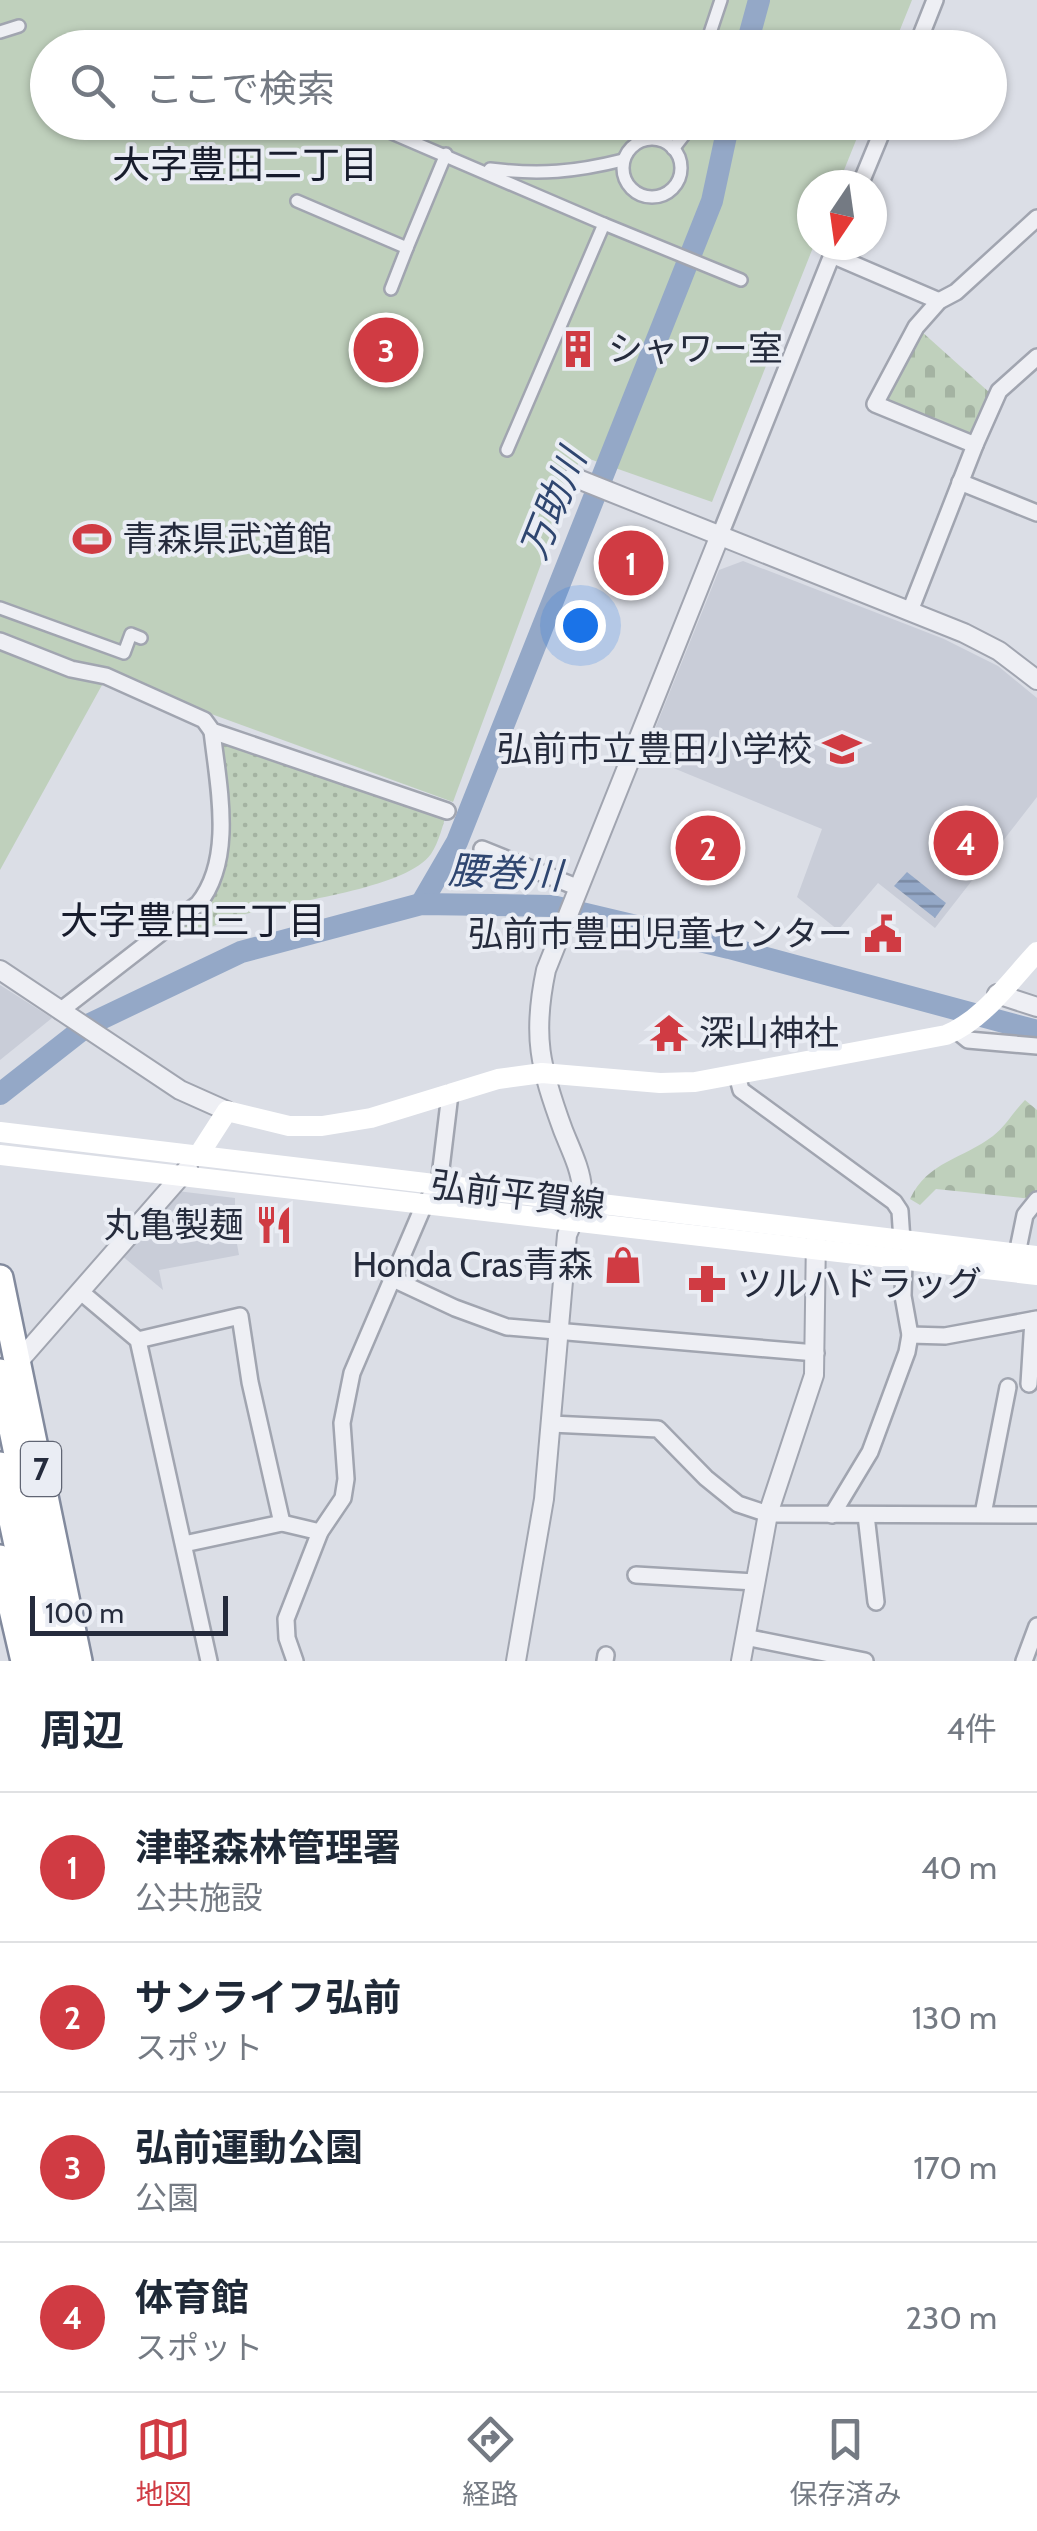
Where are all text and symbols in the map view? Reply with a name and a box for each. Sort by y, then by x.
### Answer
search box [30,30,1007,140]
icon: search [65,58,120,113]
text: ここで検索 [145,65,335,112]
district label: 大字豊田二丁目 [112,141,378,188]
north arrow [797,170,887,260]
pin: 3 [354,312,418,388]
place label: シャワー室 [608,327,783,370]
building icon: シャワー室 [557,328,599,370]
water label: 万助川 [509,438,597,565]
place label: 青森県武道館 [122,517,332,560]
sports icon: 青森県武道館 [71,518,113,560]
pin: 1 [598,526,664,600]
your location [555,600,606,651]
place label: 弘前市立豊田小学校 [497,727,812,770]
school or university icon: 弘前市立豊田小学校 [821,728,863,770]
pin: 4 [934,806,998,880]
pin: 2 [676,810,740,886]
water label: 腰巻川 [447,846,567,899]
district label: 大字豊田三丁目 [60,897,326,944]
place label: 弘前市豊田児童センター [468,912,853,955]
public building icon: 弘前市豊田児童センター [862,913,904,955]
place label: 深山神社 [699,1011,839,1054]
temple icon: 深山神社 [648,1012,690,1054]
street label: 弘前平賀線 [429,1162,608,1227]
place label: 丸亀製麺 [104,1203,244,1246]
restaurant icon: 丸亀製麺 [253,1204,295,1246]
place label: Honda Cras青森 [352,1243,593,1286]
shop icon: Honda Cras青森 [602,1244,644,1286]
place label: ツルハドラッグ [737,1262,982,1305]
pharmacy icon: ツルハドラッグ [686,1263,728,1305]
road number: 7 [21,1442,61,1496]
scale bar [30,1591,228,1636]
text: 100 m [45,1596,124,1630]
text: 周辺 [40,1704,124,1756]
text: 4件 [947,1709,997,1748]
text: 津軽森林管理署 [135,1824,401,1871]
text: 1 [67,1848,78,1887]
text: 40 m [921,1848,997,1887]
text: 公共施設 [135,1878,263,1917]
text: サンライフ弘前 [135,1974,401,2021]
text: 2 [64,1998,81,2037]
text: 130 m [912,1998,997,2037]
text: スポット [135,2028,263,2067]
text: 弘前運動公園 [135,2124,363,2171]
text: 3 [64,2148,81,2187]
text: 170 m [913,2148,997,2187]
text: 公園 [135,2178,199,2217]
text: 体育館 [135,2274,249,2321]
text: 4 [63,2298,82,2337]
text: 230 m [905,2298,997,2337]
text: スポット [135,2328,263,2367]
tab: 地図 [135,2412,192,2512]
tab: 経路 [462,2412,519,2512]
tab: 保存済み [789,2412,902,2512]

